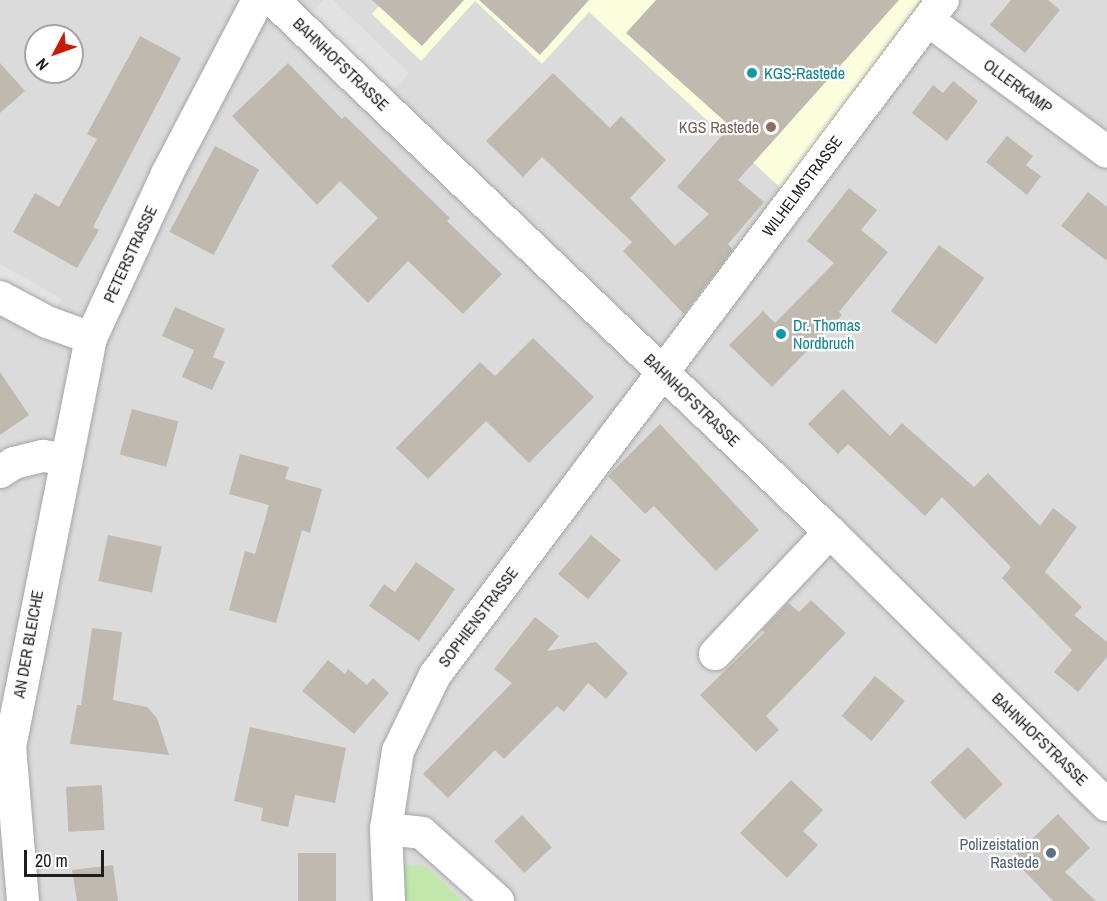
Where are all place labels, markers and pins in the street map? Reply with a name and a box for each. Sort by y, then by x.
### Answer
place label: KGS-Rastede [764,63,845,83]
marker: KGS-Rastede [745,66,759,80]
place label: KGS Rastede [679,117,759,137]
marker: KGS Rastede [764,120,778,134]
place label: Dr. Thomas Nordbruch [793,315,861,353]
marker: Dr. Thomas Nordbruch [774,327,788,341]
place label: Polizeistation Rastede [959,834,1039,872]
marker: Polizeistation Rastede [1044,846,1058,860]

